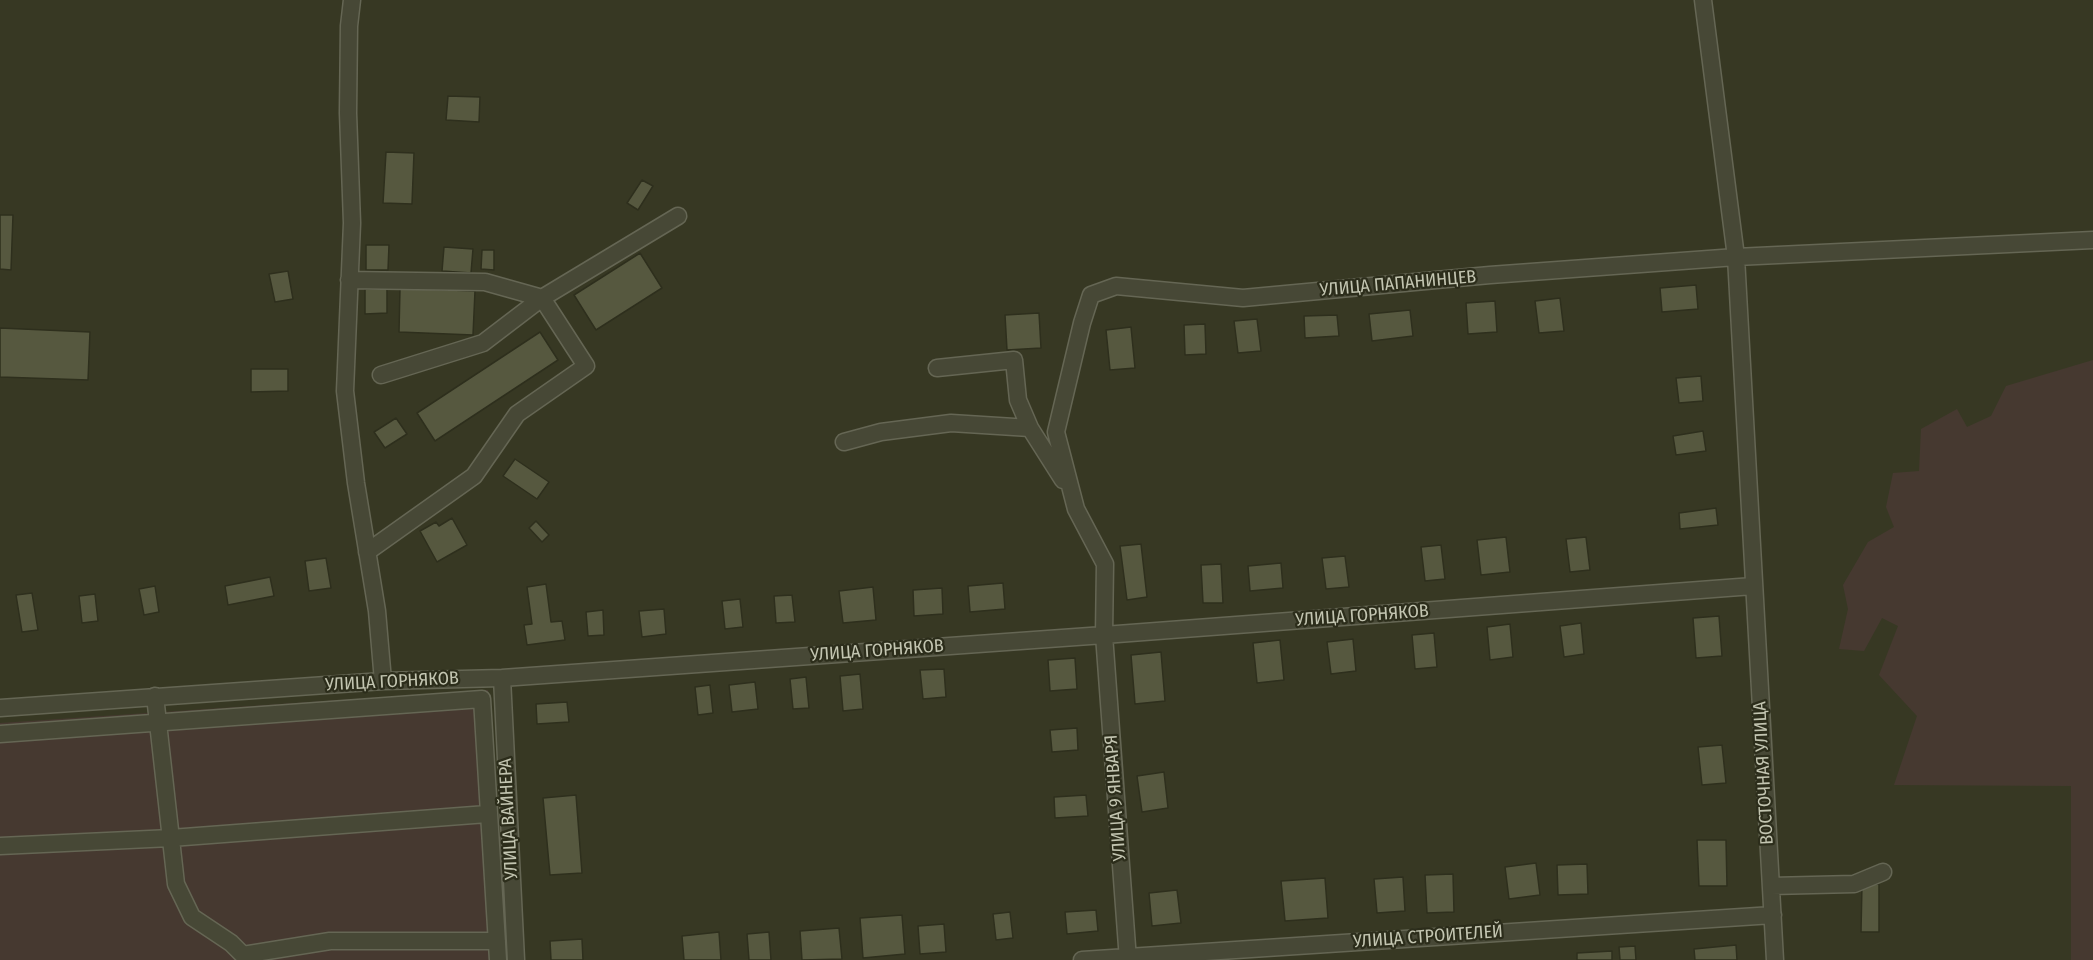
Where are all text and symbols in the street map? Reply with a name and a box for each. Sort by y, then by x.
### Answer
street label: УЛИЦА ПАПАНИНЦЕВ [1319,266,1477,302]
street label: УЛИЦА ГОРНЯКОВ [1295,601,1429,631]
street label: УЛИЦА ГОРНЯКОВ [810,636,944,666]
street label: УЛИЦА ГОРНЯКОВ [325,668,459,696]
street label: ВОСТОЧНАЯ УЛИЦА [1749,701,1779,845]
street label: УЛИЦА 9 ЯНВАРЯ [1101,734,1131,862]
street label: УЛИЦА ВАЙНЕРА [495,758,523,880]
street label: УЛИЦА СТРОИТЕЛЕЙ [1352,921,1504,953]

